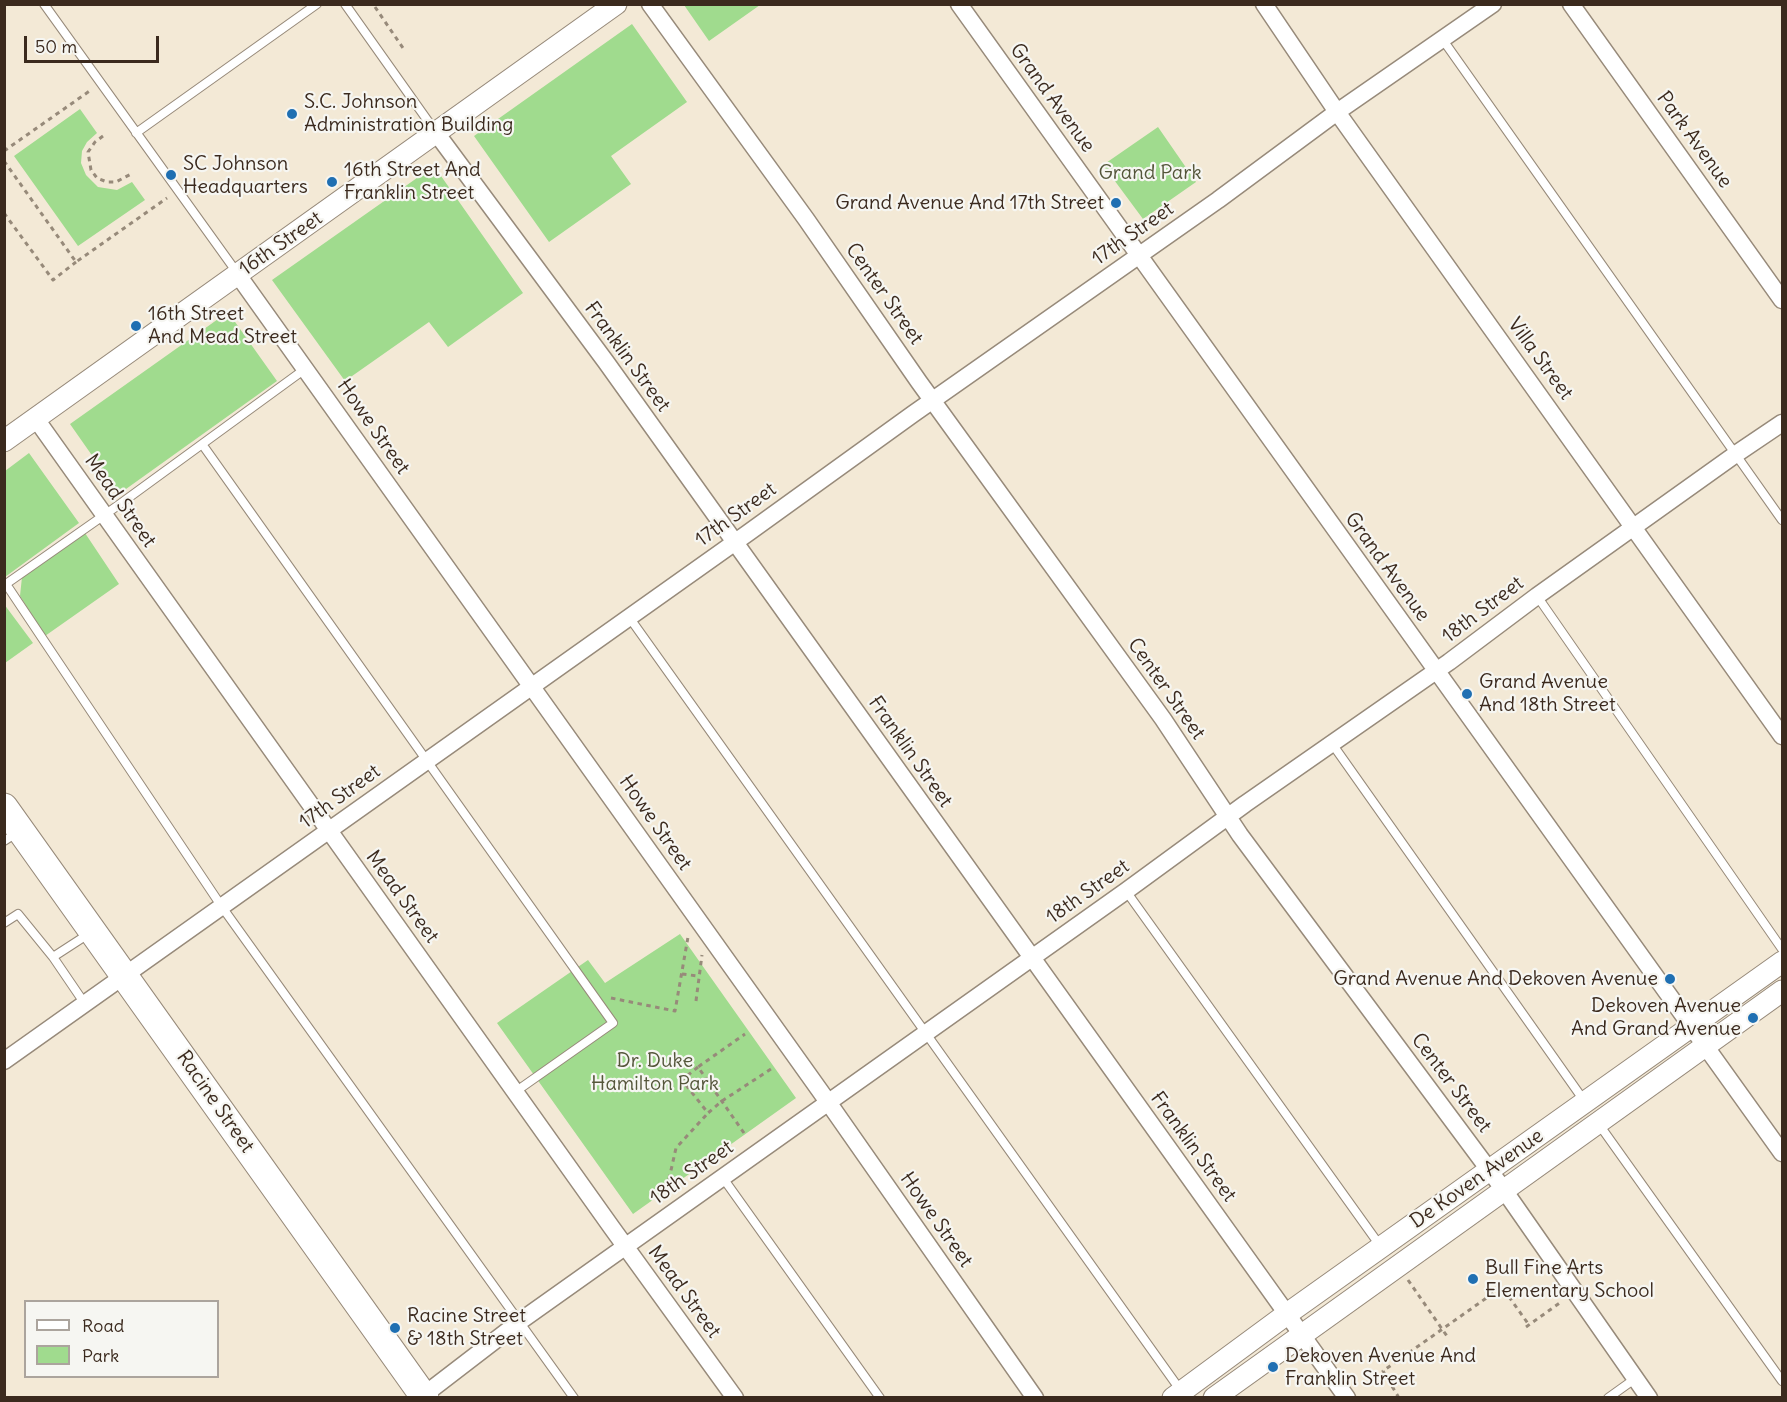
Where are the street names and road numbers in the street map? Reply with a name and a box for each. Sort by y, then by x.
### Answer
street label: Grand Avenue [1004,39,1100,157]
street label: Park Avenue [1651,87,1737,193]
street label: 17th Street [1088,197,1178,271]
street label: 16th Street [235,207,327,281]
street label: Center Street [840,239,928,349]
street label: Franklin Street [579,297,675,417]
street label: Villa Street [1502,313,1578,405]
street label: Howe Street [332,375,414,479]
street label: Mead Street [79,450,161,552]
street label: 17th Street [691,478,781,552]
street label: Grand Avenue [1339,508,1435,626]
street label: 18th Street [1437,572,1529,648]
street label: Center Street [1122,634,1210,744]
street label: Franklin Street [863,692,957,812]
street label: 17th Street [295,760,385,834]
street label: Howe Street [614,771,696,875]
street label: Mead Street [361,846,443,948]
street label: 18th Street [1042,855,1134,929]
street label: Center Street [1406,1028,1496,1138]
street label: Racine Street [171,1046,259,1158]
street label: Franklin Street [1145,1087,1241,1207]
street label: De Koven Avenue [1406,1124,1548,1234]
street label: 18th Street [646,1136,738,1210]
street label: Howe Street [895,1168,977,1272]
street label: Mead Street [643,1241,725,1343]

